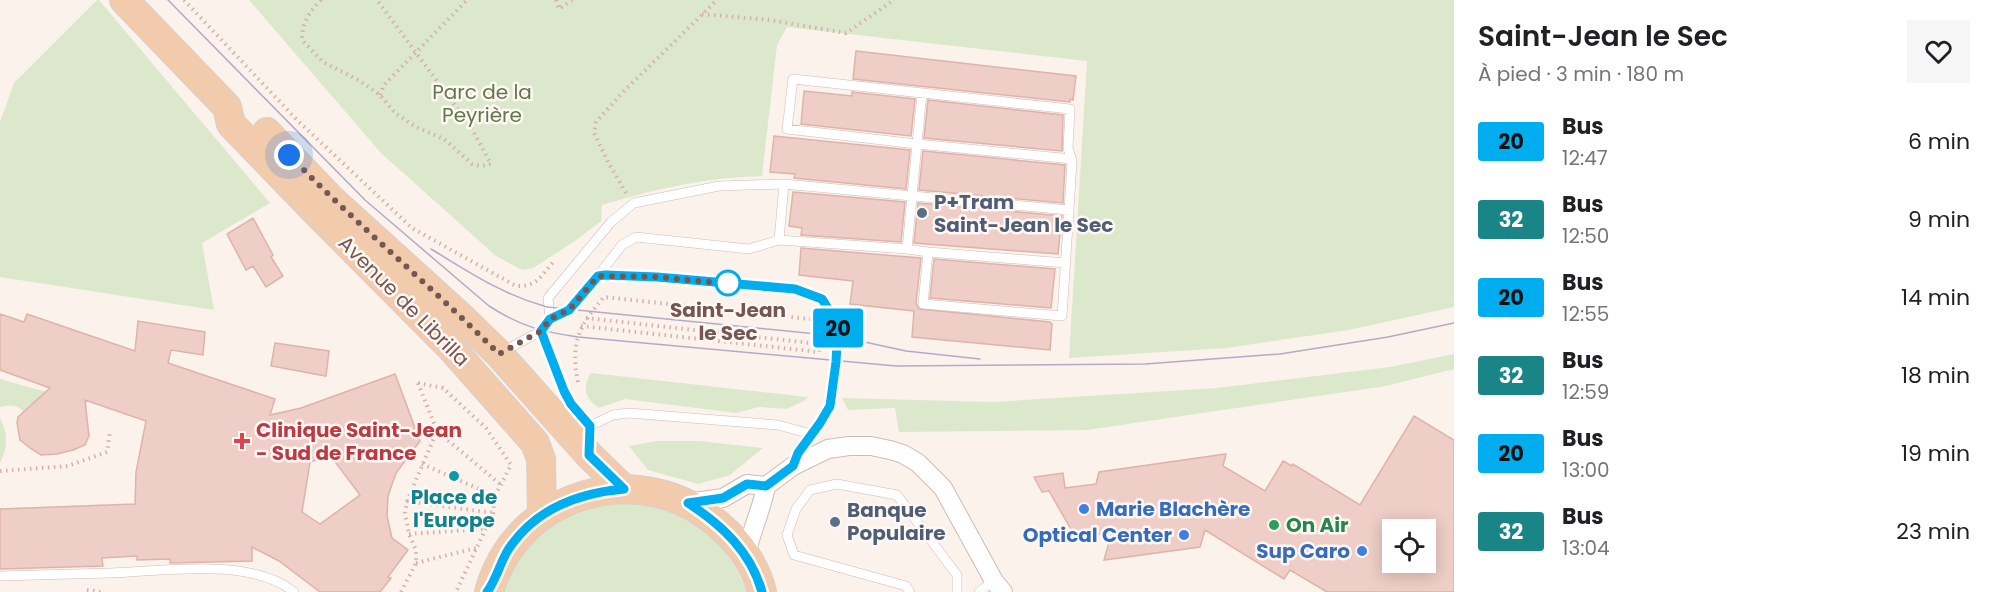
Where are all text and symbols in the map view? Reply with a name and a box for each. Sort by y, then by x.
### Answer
text: Saint-Jean le Sec [1478,17,1728,56]
button: heart [1907,20,1970,83]
text: À pied · 3 min · 180 m [1478,60,1684,88]
park label: Parc de la Peyrière [432,78,532,129]
text: Bus [1562,111,1604,142]
text: 6 min [1908,126,1970,157]
text: 20 [1498,127,1524,156]
your location [274,140,304,170]
text: 12:47 [1562,144,1608,172]
place label: P+Tram Saint-Jean le Sec [934,188,1113,239]
text: Bus [1562,189,1604,220]
text: 9 min [1908,204,1970,235]
text: 32 [1499,205,1523,234]
marker: P+Tram Saint-Jean le Sec [915,206,929,220]
text: 12:50 [1562,222,1609,250]
street label: Avenue de Librilla [332,229,476,373]
text: Bus [1562,267,1604,298]
marker: Saint-Jean le Sec [715,270,741,296]
text: 14 min [1901,282,1970,313]
text: 20 [1498,283,1524,312]
place label: Saint-Jean le Sec [670,296,786,347]
text: 12:55 [1562,300,1609,328]
line badge: 20 [811,308,865,348]
text: 20 [825,314,851,343]
text: Bus [1562,345,1604,376]
text: 18 min [1901,360,1970,391]
text: 32 [1499,361,1523,390]
text: 12:59 [1562,378,1609,406]
place label: Clinique Saint-Jean - Sud de France [256,416,462,467]
text: Bus [1562,423,1604,454]
marker: Clinique Saint-Jean - Sud de France [233,432,251,450]
text: 19 min [1901,438,1970,469]
text: 20 [1498,439,1524,468]
text: 13:00 [1562,456,1610,484]
marker: Place de l'Europe [447,469,461,483]
place label: Place de l'Europe [411,483,497,534]
place label: Marie Blachère [1096,495,1250,523]
place label: Banque Populaire [847,496,946,547]
text: Bus [1562,501,1604,532]
marker: Marie Blachère [1077,502,1091,516]
place label: On Air [1286,511,1349,539]
marker: Banque Populaire [828,515,842,529]
text: 23 min [1896,516,1970,547]
text: 32 [1499,517,1523,546]
marker: On Air [1267,518,1281,532]
map controls [1382,519,1436,573]
button: locate [1382,519,1436,573]
place label: Optical Center [1023,521,1172,549]
marker: Optical Center [1177,528,1191,542]
text: 13:04 [1562,534,1610,562]
place label: Sup Caro [1256,537,1350,565]
marker: Sup Caro [1355,544,1369,558]

